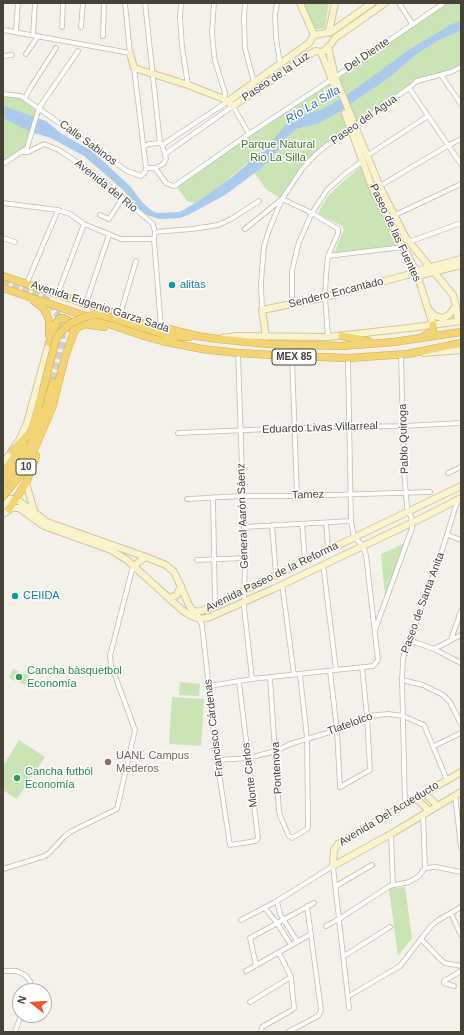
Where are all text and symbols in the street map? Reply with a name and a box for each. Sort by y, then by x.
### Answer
street label: Del Diente [342,35,392,75]
street label: Paseo de la Luz [240,49,312,105]
water label: Río La Silla [283,83,343,127]
street label: Paseo del Agua [328,92,400,148]
street label: Calle Sabinos [57,118,119,168]
park label: Parque Natural Rio La Silla [241,138,315,164]
street label: Avenida del Rio [72,157,140,215]
street label: Paseo de las Fuentes [367,182,423,284]
street label: Sendero Encantado [287,275,385,311]
street label: Avenida Eugenio Garza Sada [29,278,171,336]
place label: alitas [180,278,206,292]
marker: alitas [167,280,177,290]
road number: MEX 85 [272,349,316,365]
street label: Pablo Quiroga [396,404,412,474]
street label: Eduardo Livas Villarreal [262,419,378,437]
road number: 10 [16,459,36,475]
street label: General Aarón Sáenz [235,463,251,569]
street label: Tamez [292,488,324,502]
street label: Avenida Paseo de la Reforma [204,539,340,615]
street label: Paseo de Santa Anita [399,551,447,655]
place label: CEIIDA [23,589,60,603]
marker: CEIIDA [10,591,20,601]
place label: Cancha bàsquetbol Economía [27,664,122,690]
marker: Cancha bàsquetbol Economía [14,672,24,682]
street label: Francisco Cárdenas [201,678,227,778]
street label: Tlatelolco [326,710,374,738]
street label: Pontenova [269,741,285,795]
street label: Monte Carlos [239,742,261,808]
place label: UANL Campus Mederos [116,749,189,775]
marker: UANL Campus Mederos [103,757,113,767]
place label: Cancha futból Economía [25,765,93,791]
marker: Cancha futból Economía [12,773,22,783]
street label: Avenida Del Acueducto [337,779,441,849]
north arrow [12,983,52,1023]
text: N [15,994,28,1005]

